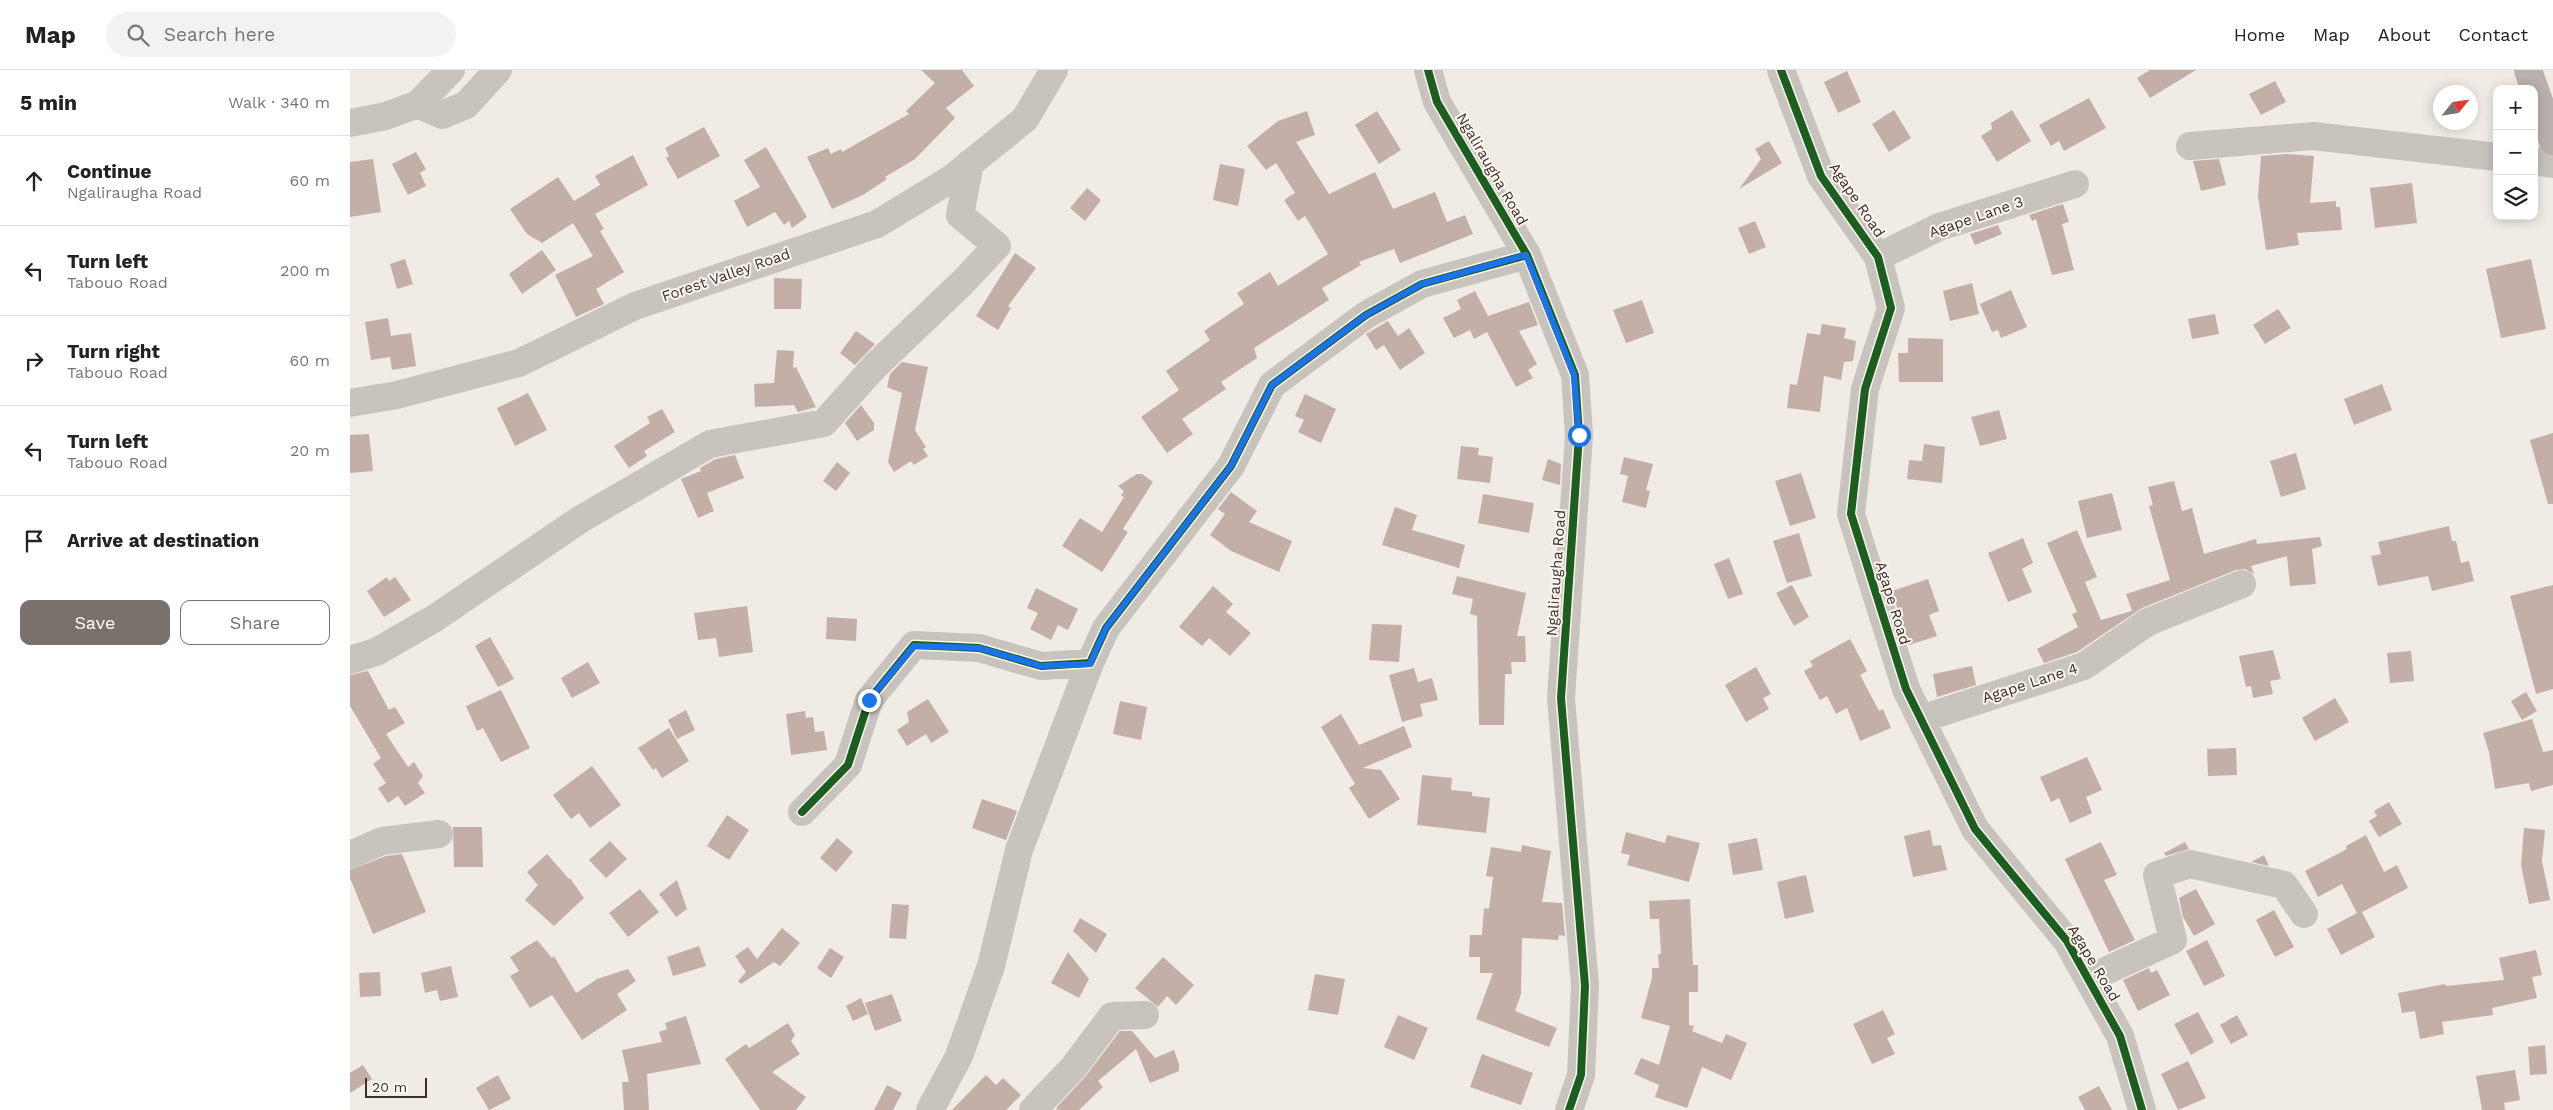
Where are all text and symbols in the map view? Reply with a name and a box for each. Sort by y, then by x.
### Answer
search box [106,12,456,57]
text: Map [25,21,76,49]
icon: search [124,21,152,49]
text: Search here [164,23,275,46]
text: Home [2234,24,2285,45]
text: Map [2313,24,2350,45]
text: About [2378,24,2430,45]
text: Contact [2458,24,2528,45]
north arrow [2433,85,2478,130]
map controls [2493,85,2538,220]
button: + [2493,85,2538,130]
text: 5 min [20,90,77,115]
text: Walk · 340 m [228,93,330,112]
street label: Ngaliraugha Road [1453,110,1531,228]
button: − [2493,130,2538,175]
street label: Agape Road [1825,159,1889,241]
text: Continue [67,160,151,183]
icon: ahead [20,167,48,195]
text: 60 m [290,171,330,190]
button: layers [2493,175,2538,220]
text: Ngaliraugha Road [67,183,202,202]
street label: Agape Lane 3 [1926,192,2026,242]
street label: Forest Valley Road [659,245,793,305]
text: Turn left [67,250,148,273]
icon: left [20,257,48,285]
text: 200 m [280,261,330,280]
text: Tabouo Road [67,273,168,292]
text: Turn right [67,340,160,363]
icon: right [20,347,48,375]
text: 60 m [290,351,330,370]
text: Tabouo Road [67,363,168,382]
route start [1568,424,1591,447]
text: Turn left [67,430,148,453]
icon: left [20,437,48,465]
text: 20 m [290,441,330,460]
text: Tabouo Road [67,453,168,472]
street label: Ngaliraugha Road [1543,509,1569,637]
icon: arrive [20,527,48,555]
text: Arrive at destination [67,529,259,552]
street label: Agape Road [1872,559,1914,647]
button: Save [20,600,170,645]
button: Share [180,600,330,645]
street label: Agape Lane 4 [1980,659,2080,707]
route end [858,689,881,712]
street label: Agape Road [2064,921,2124,1005]
scale bar [365,1075,428,1098]
text: 20 m [372,1079,407,1095]

